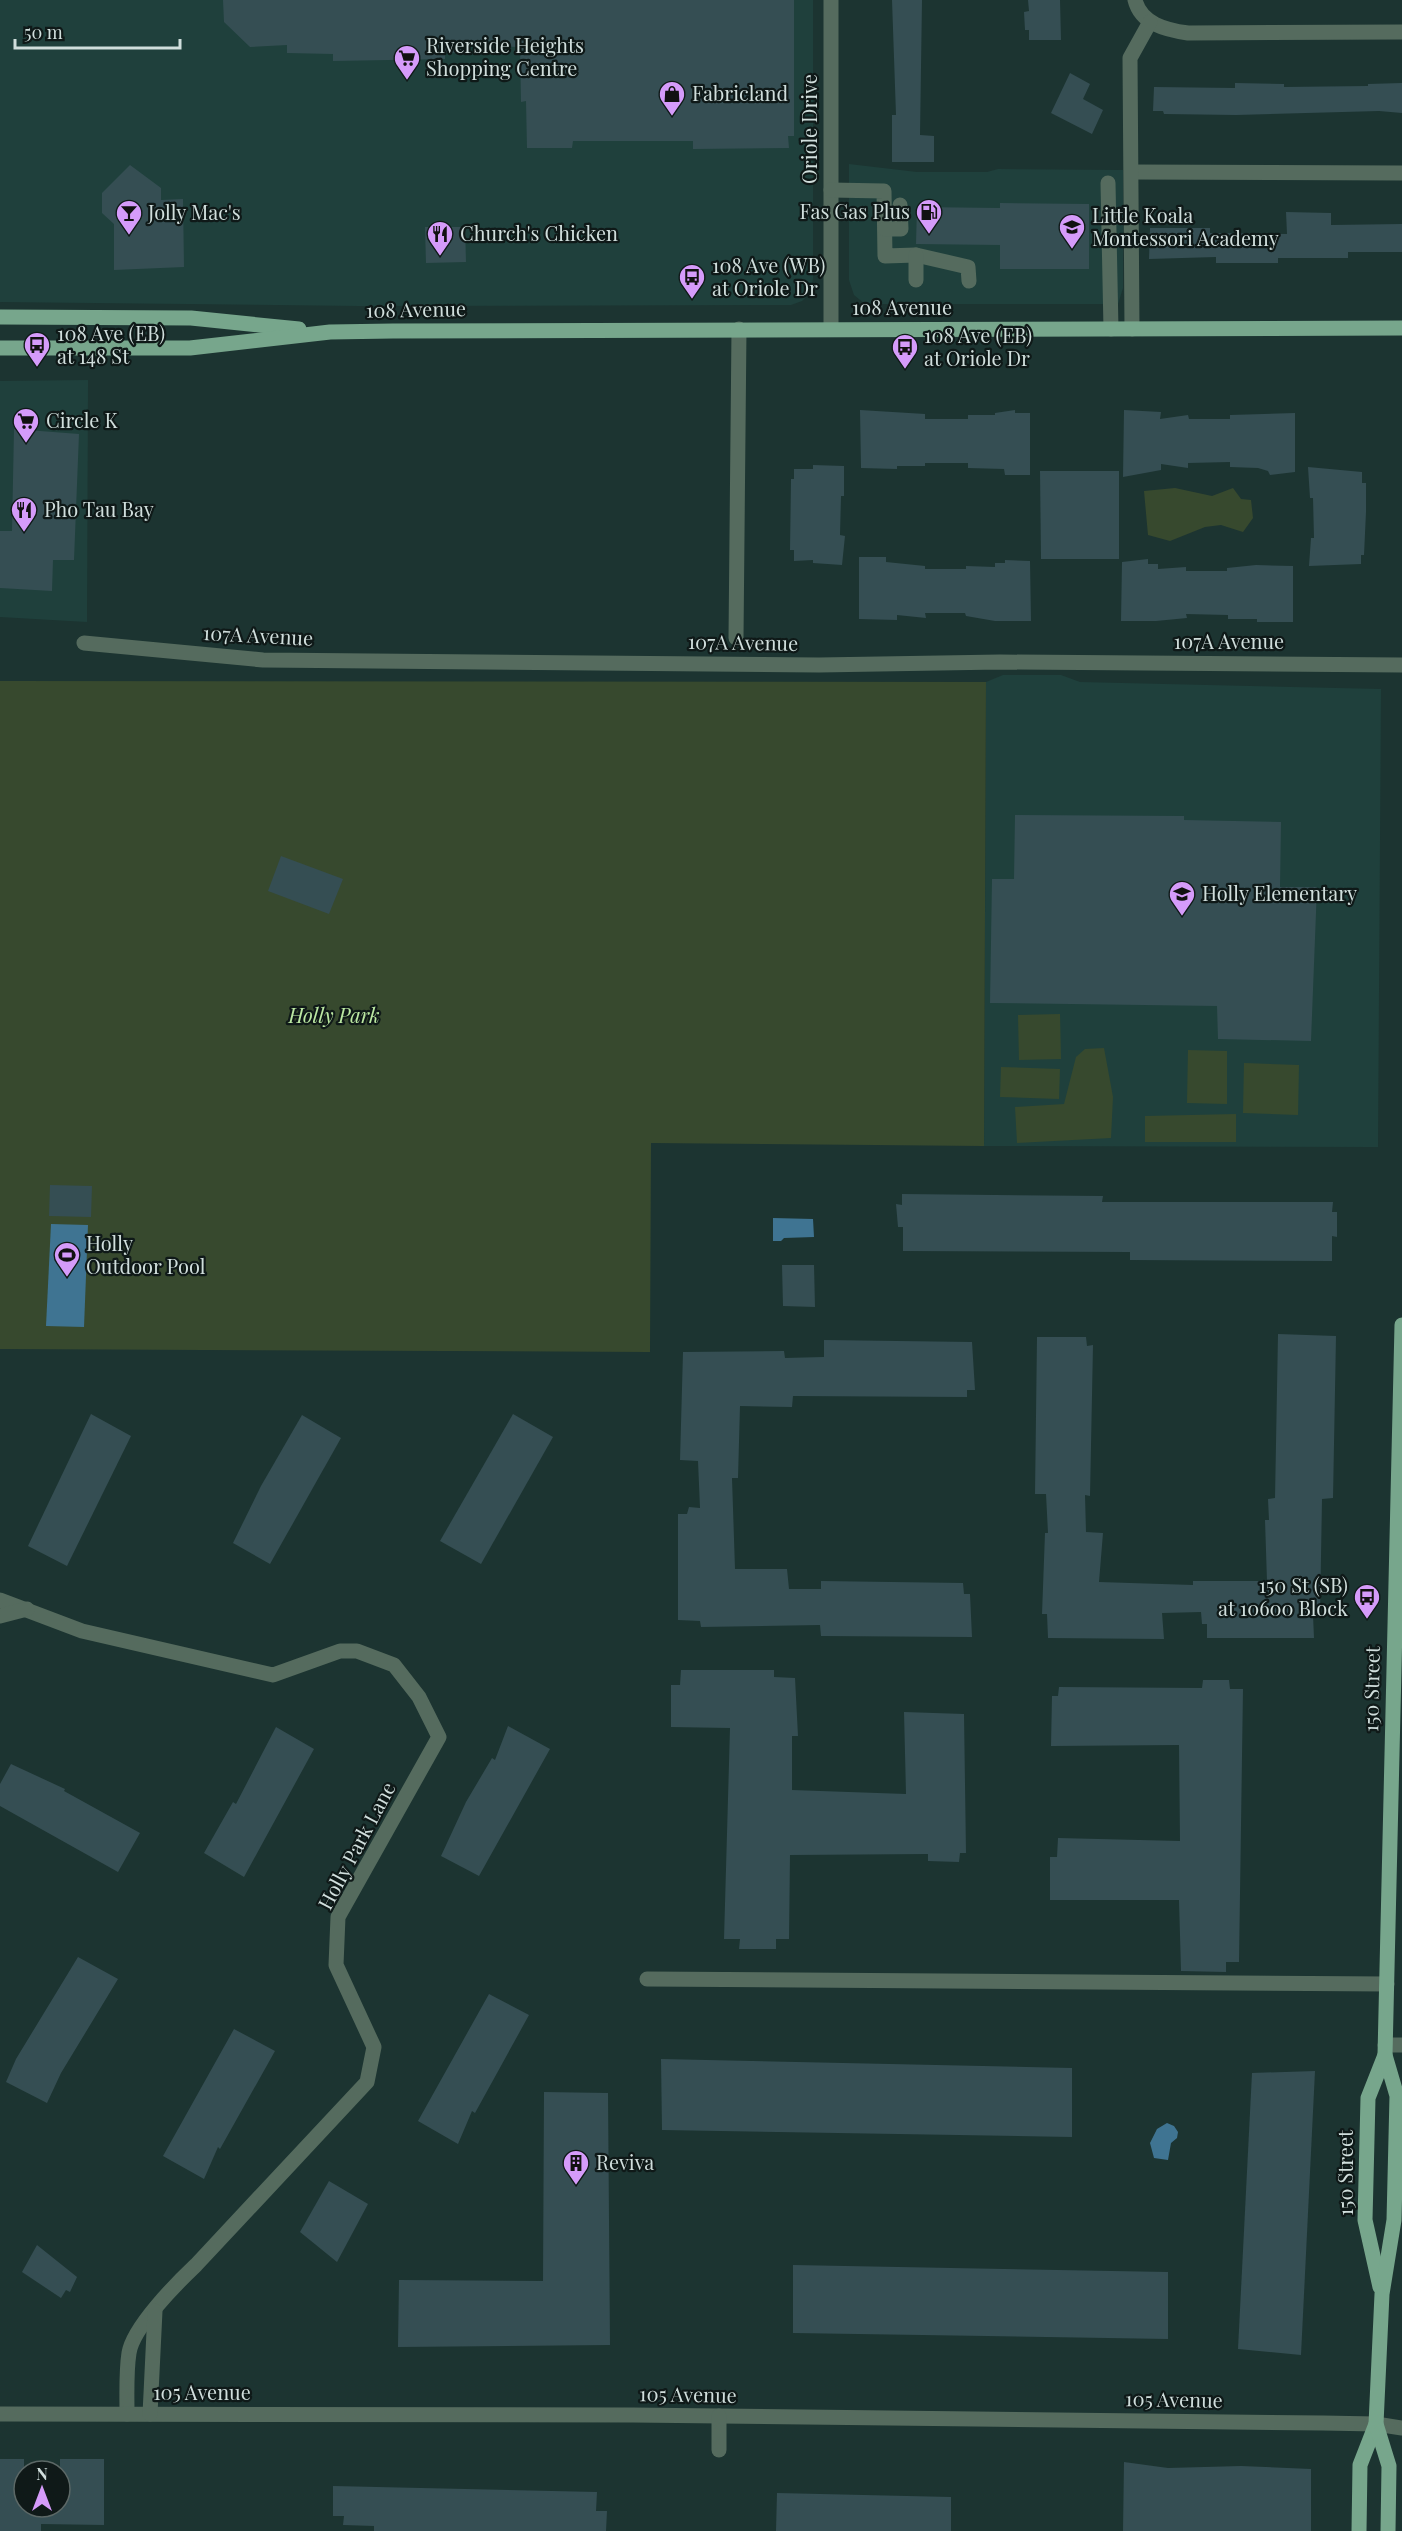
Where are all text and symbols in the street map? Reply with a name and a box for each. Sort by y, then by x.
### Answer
scale bar [15,12,180,50]
text: 50 m [24,20,63,44]
place label: Riverside Heights Shopping Centre [426,31,584,81]
supermarket icon: Riverside Heights Shopping Centre [392,43,422,81]
street label: Oriole Drive [795,74,822,184]
shop icon: Fabricland [657,79,687,117]
place label: Fabricland [692,79,788,106]
place label: Fas Gas Plus [799,197,910,224]
fuel station icon: Fas Gas Plus [914,197,944,235]
bar icon: Jolly Mac's [114,198,144,236]
place label: Jolly Mac's [147,198,241,225]
place label: Little Koala Montessori Academy [1092,201,1279,251]
school or university icon: Little Koala Montessori Academy [1057,212,1087,250]
restaurant icon: Church's Chicken [425,219,455,257]
place label: Church's Chicken [460,219,618,246]
place label: 108 Ave (WB) at Oriole Dr [712,251,825,301]
bus stop icon: 108 Ave (WB) at Oriole Dr [677,262,707,300]
street label: 108 Avenue [852,293,952,320]
street label: 108 Avenue [366,294,466,323]
place label: 108 Ave (EB) at 148 St [57,319,165,369]
place label: 108 Ave (EB) at Oriole Dr [924,321,1032,371]
bus stop icon: 108 Ave (EB) at 148 St [22,330,52,368]
bus stop icon: 108 Ave (EB) at Oriole Dr [890,332,920,370]
supermarket icon: Circle K [11,406,41,444]
place label: Circle K [46,406,118,433]
restaurant icon: Pho Tau Bay [9,495,39,533]
place label: Pho Tau Bay [44,495,154,522]
street label: 107A Avenue [202,618,314,651]
street label: 107A Avenue [688,627,798,656]
street label: 107A Avenue [1174,627,1284,654]
school or university icon: Holly Elementary [1167,879,1197,917]
place label: Holly Elementary [1202,879,1357,906]
park label: Holly Park [288,1001,379,1028]
place label: Holly Outdoor Pool [86,1229,206,1279]
sports icon: Holly Outdoor Pool [52,1240,82,1278]
place label: 150 St (SB) at 10600 Block [1218,1571,1348,1621]
bus stop icon: 150 St (SB) at 10600 Block [1352,1582,1382,1620]
street label: 150 Street [1356,1645,1385,1732]
street label: Holly Park Lane [311,1777,401,1914]
street label: 150 Street [1331,2129,1358,2216]
building icon: Reviva [561,2148,591,2186]
place label: Reviva [596,2148,654,2175]
street label: 105 Avenue [153,2378,251,2405]
street label: 105 Avenue [639,2379,737,2408]
street label: 105 Avenue [1125,2384,1223,2413]
north arrow [12,2459,72,2519]
text: N [36,2463,48,2484]

